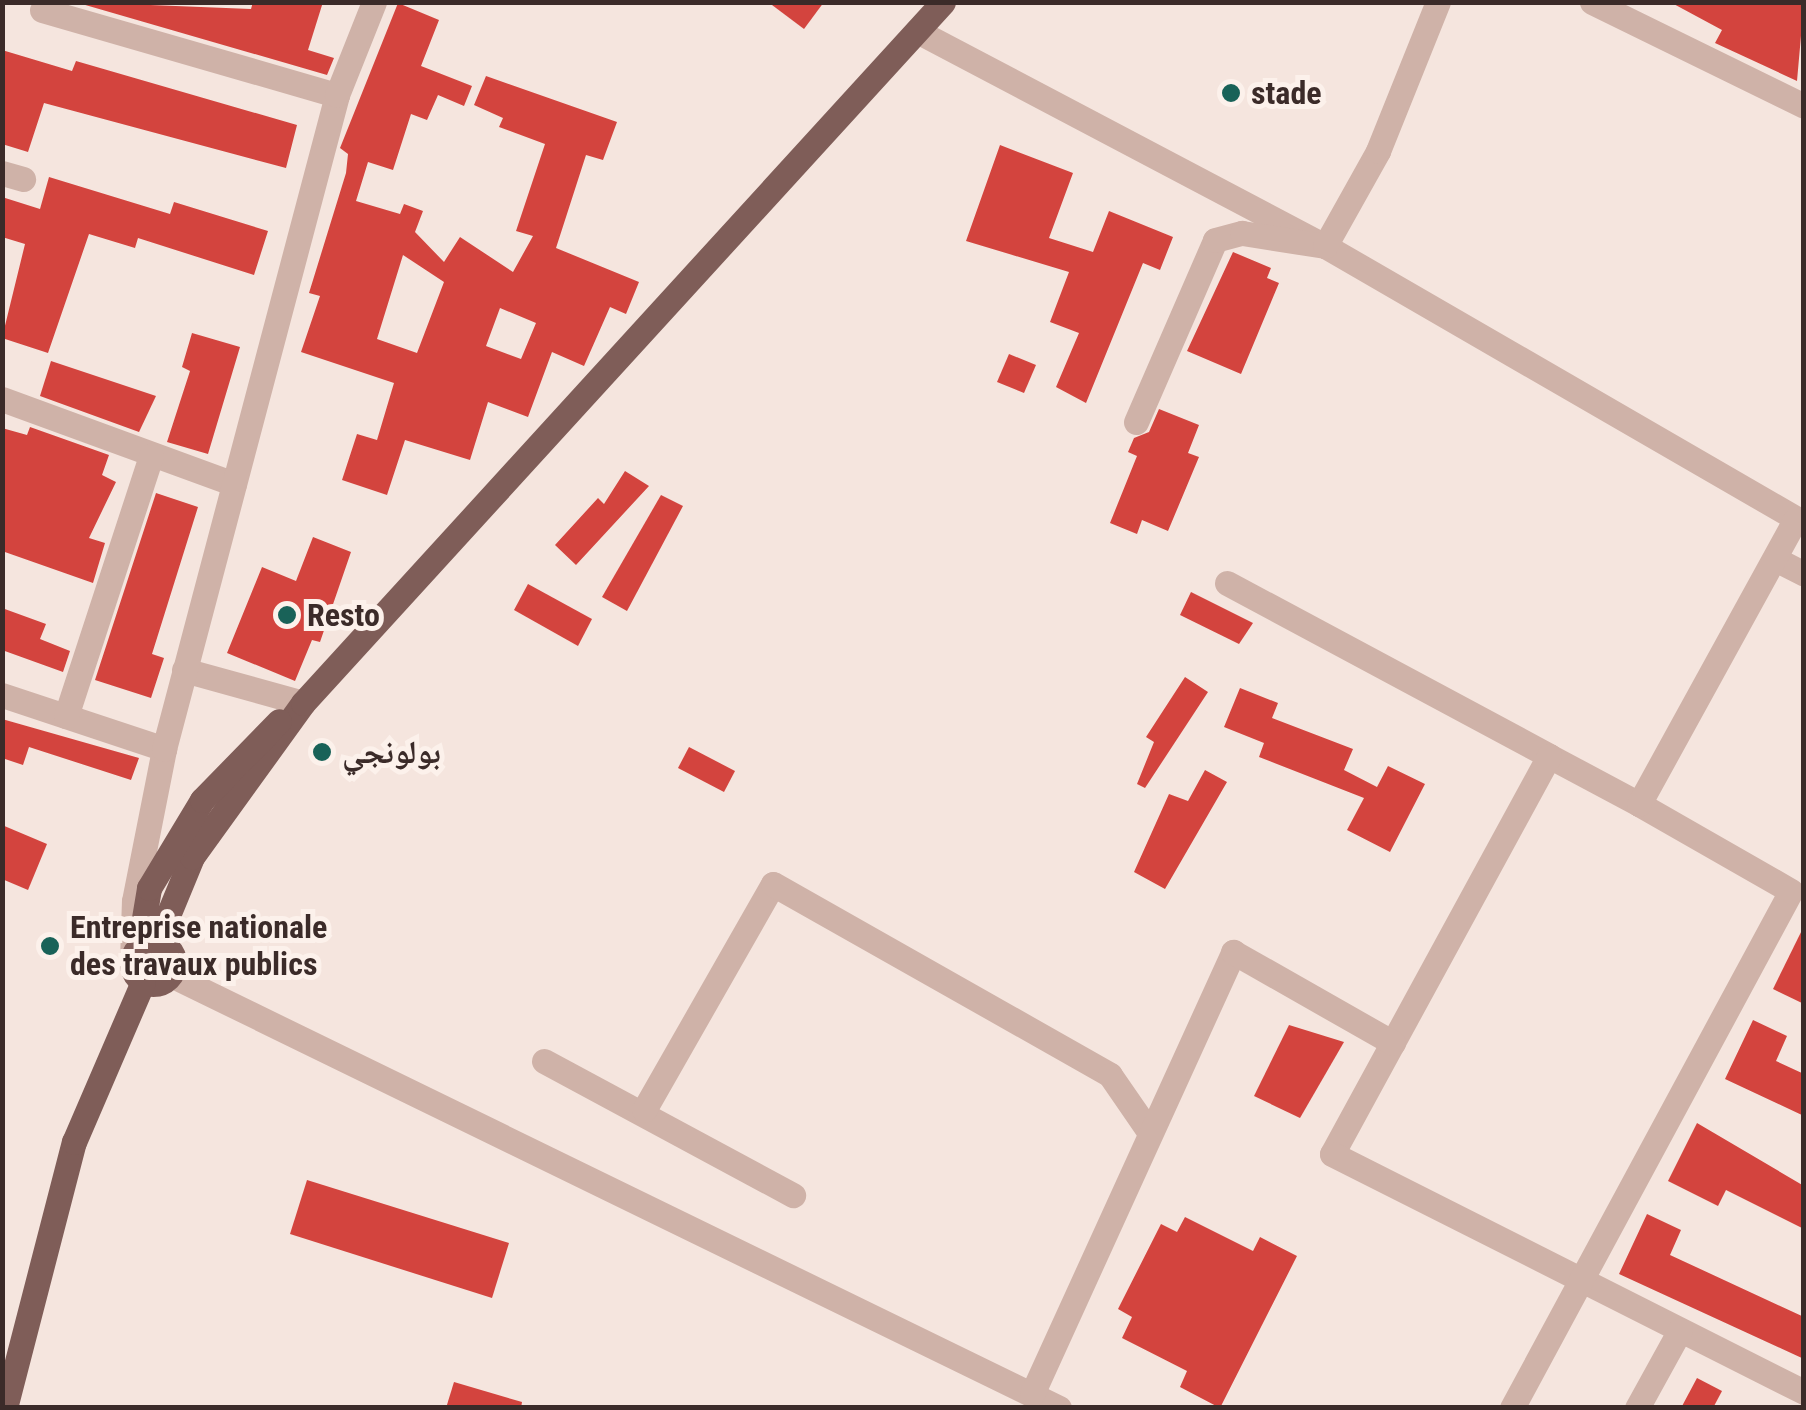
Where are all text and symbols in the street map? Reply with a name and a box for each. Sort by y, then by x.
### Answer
place label: stade [1251,74,1322,112]
marker: stade [1220,82,1242,104]
place label: Resto [307,596,380,634]
marker: Resto [276,604,298,626]
place label: بولونجي [342,733,441,771]
marker: بولونجي [311,741,333,763]
place label: Entreprise nationale des travaux publics [70,909,327,984]
marker: Entreprise nationale des travaux publics [39,935,61,957]

